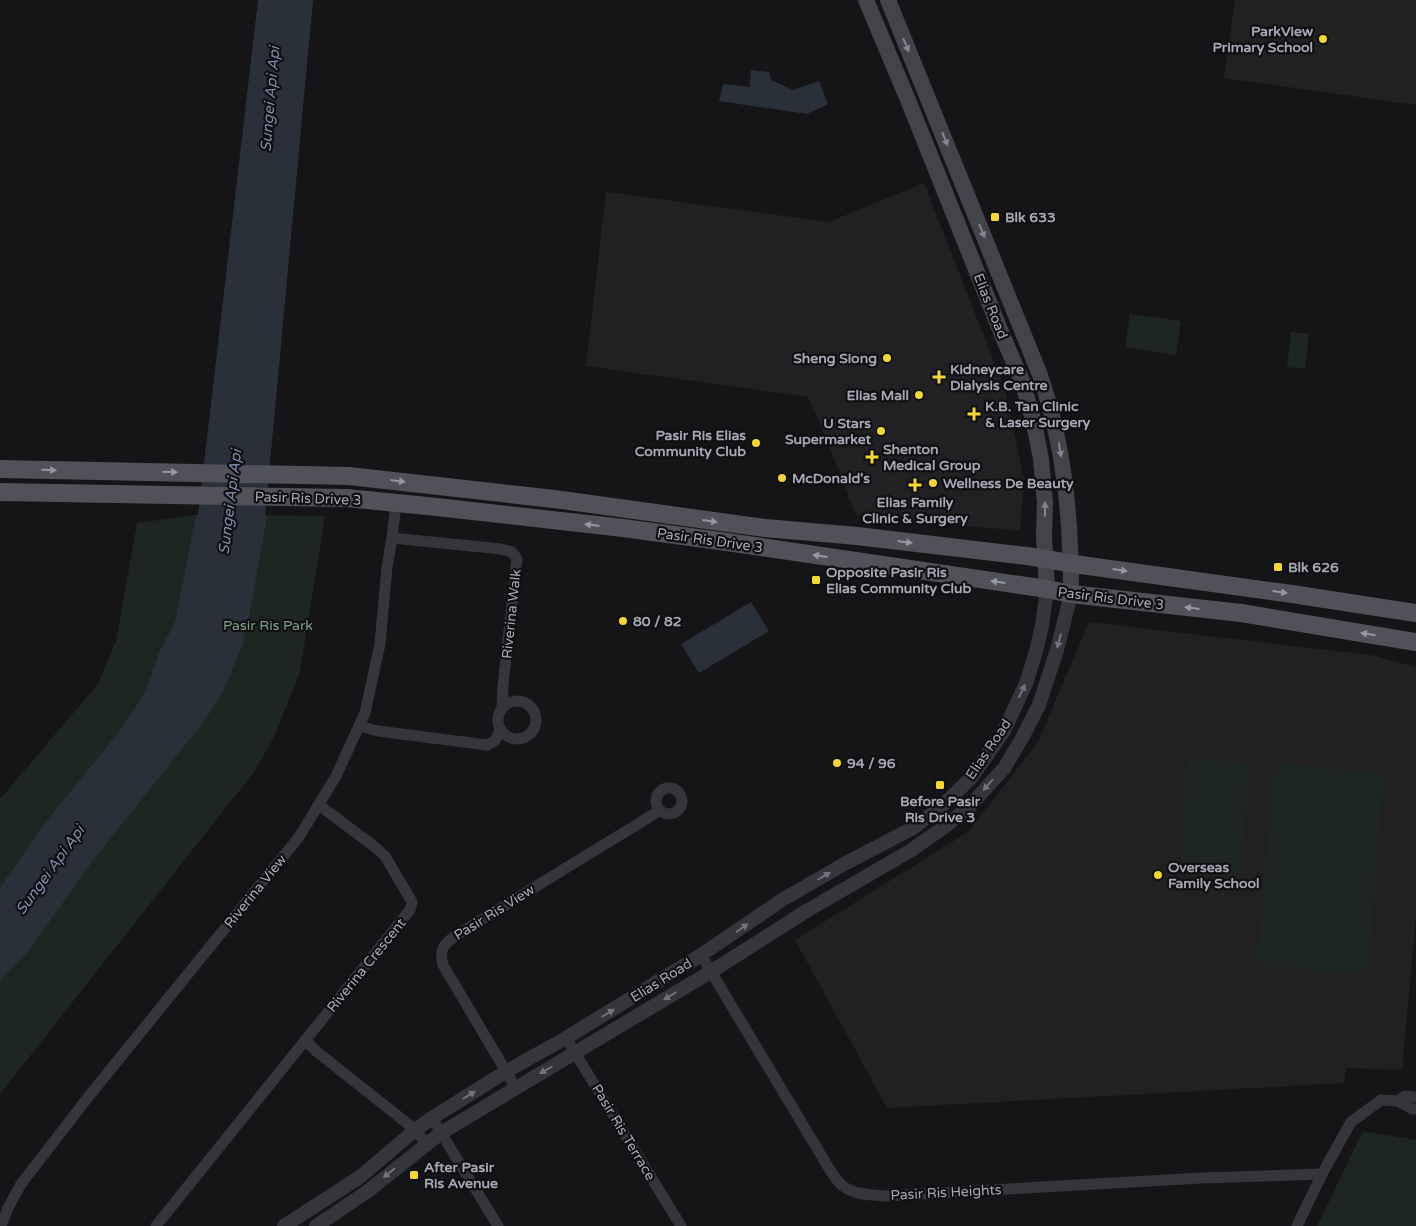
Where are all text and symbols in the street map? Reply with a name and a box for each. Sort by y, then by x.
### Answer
place label: ParkView Primary School [1212,23,1313,56]
marker: ParkView Primary School [1317,33,1329,45]
one-way arrow [903,38,911,52]
water label: Sungei Api Api [256,43,284,152]
one-way arrow [941,132,949,146]
place label: Blk 633 [1005,209,1056,226]
marker: Blk 633 [989,211,1001,223]
one-way arrow [978,224,986,239]
street label: Elias Road [970,271,1011,342]
place label: Sheng Siong [793,350,877,367]
marker: Sheng Siong [881,352,893,364]
place label: Kidneycare Dialysis Centre [950,361,1048,394]
marker: Kidneycare Dialysis Centre [932,370,946,384]
place label: Elias Mall [847,387,909,404]
marker: Elias Mall [913,389,925,401]
place label: K.B. Tan Clinic & Laser Surgery [985,398,1091,431]
marker: K.B. Tan Clinic & Laser Surgery [967,407,981,421]
place label: U Stars Supermarket [785,415,872,448]
marker: U Stars Supermarket [875,425,887,437]
place label: Pasir Ris Elias Community Club [635,427,746,460]
marker: Pasir Ris Elias Community Club [750,437,762,449]
place label: Shenton Medical Group [883,441,981,474]
one-way arrow [1056,442,1064,458]
water label: Sungei Api Api [215,446,246,555]
marker: Shenton Medical Group [865,450,879,464]
one-way arrow [41,466,57,474]
one-way arrow [163,468,179,476]
place label: McDonald's [792,470,870,487]
marker: McDonald's [776,472,788,484]
place label: Wellness De Beauty [943,475,1074,492]
one-way arrow [390,477,406,485]
marker: Wellness De Beauty [927,477,939,489]
marker: Elias Family Clinic & Surgery [908,478,922,492]
street label: Pasir Ris Drive 3 [254,488,362,509]
place label: Elias Family Clinic & Surgery [862,494,968,527]
one-way arrow [1041,501,1049,517]
one-way arrow [702,517,718,525]
one-way arrow [584,521,600,529]
street label: Pasir Ris Drive 3 [656,525,764,556]
one-way arrow [897,538,913,546]
one-way arrow [812,552,828,560]
place label: Blk 626 [1288,559,1339,576]
marker: Blk 626 [1272,561,1284,573]
place label: Opposite Pasir Ris Elias Community Club [826,564,972,597]
one-way arrow [1112,566,1128,574]
street label: Riverina Walk [498,568,525,660]
marker: Opposite Pasir Ris Elias Community Club [810,574,822,586]
one-way arrow [990,578,1006,586]
street label: Pasir Ris Drive 3 [1057,584,1165,613]
one-way arrow [1273,588,1289,596]
one-way arrow [1184,604,1200,612]
place label: 80 / 82 [633,613,682,630]
marker: 80 / 82 [617,615,629,627]
park label: Pasir Ris Park [223,617,313,634]
one-way arrow [1360,629,1376,637]
one-way arrow [1055,634,1063,649]
one-way arrow [1018,684,1026,698]
street label: Elias Road [962,716,1015,783]
place label: 94 / 96 [847,755,896,772]
marker: 94 / 96 [831,757,843,769]
marker: Before Pasir Ris Drive 3 [934,779,946,791]
one-way arrow [982,779,994,791]
place label: Before Pasir Ris Drive 3 [900,793,981,826]
water label: Sungei Api Api [12,820,90,918]
street label: Riverina View [221,851,290,931]
place label: Overseas Family School [1168,859,1259,892]
marker: Overseas Family School [1152,869,1164,881]
one-way arrow [818,871,831,880]
street label: Pasir Ris View [451,881,538,944]
street label: Riverina Crescent [323,914,410,1016]
one-way arrow [735,923,749,933]
street label: Elias Road [627,955,695,1006]
one-way arrow [664,992,677,1001]
one-way arrow [601,1008,614,1017]
one-way arrow [539,1066,552,1075]
street label: Pasir Ris Terrace [588,1081,659,1184]
one-way arrow [463,1090,476,1099]
place label: After Pasir Ris Avenue [424,1159,498,1192]
one-way arrow [383,1168,396,1179]
marker: After Pasir Ris Avenue [408,1169,420,1181]
street label: Pasir Ris Heights [890,1181,1002,1204]

